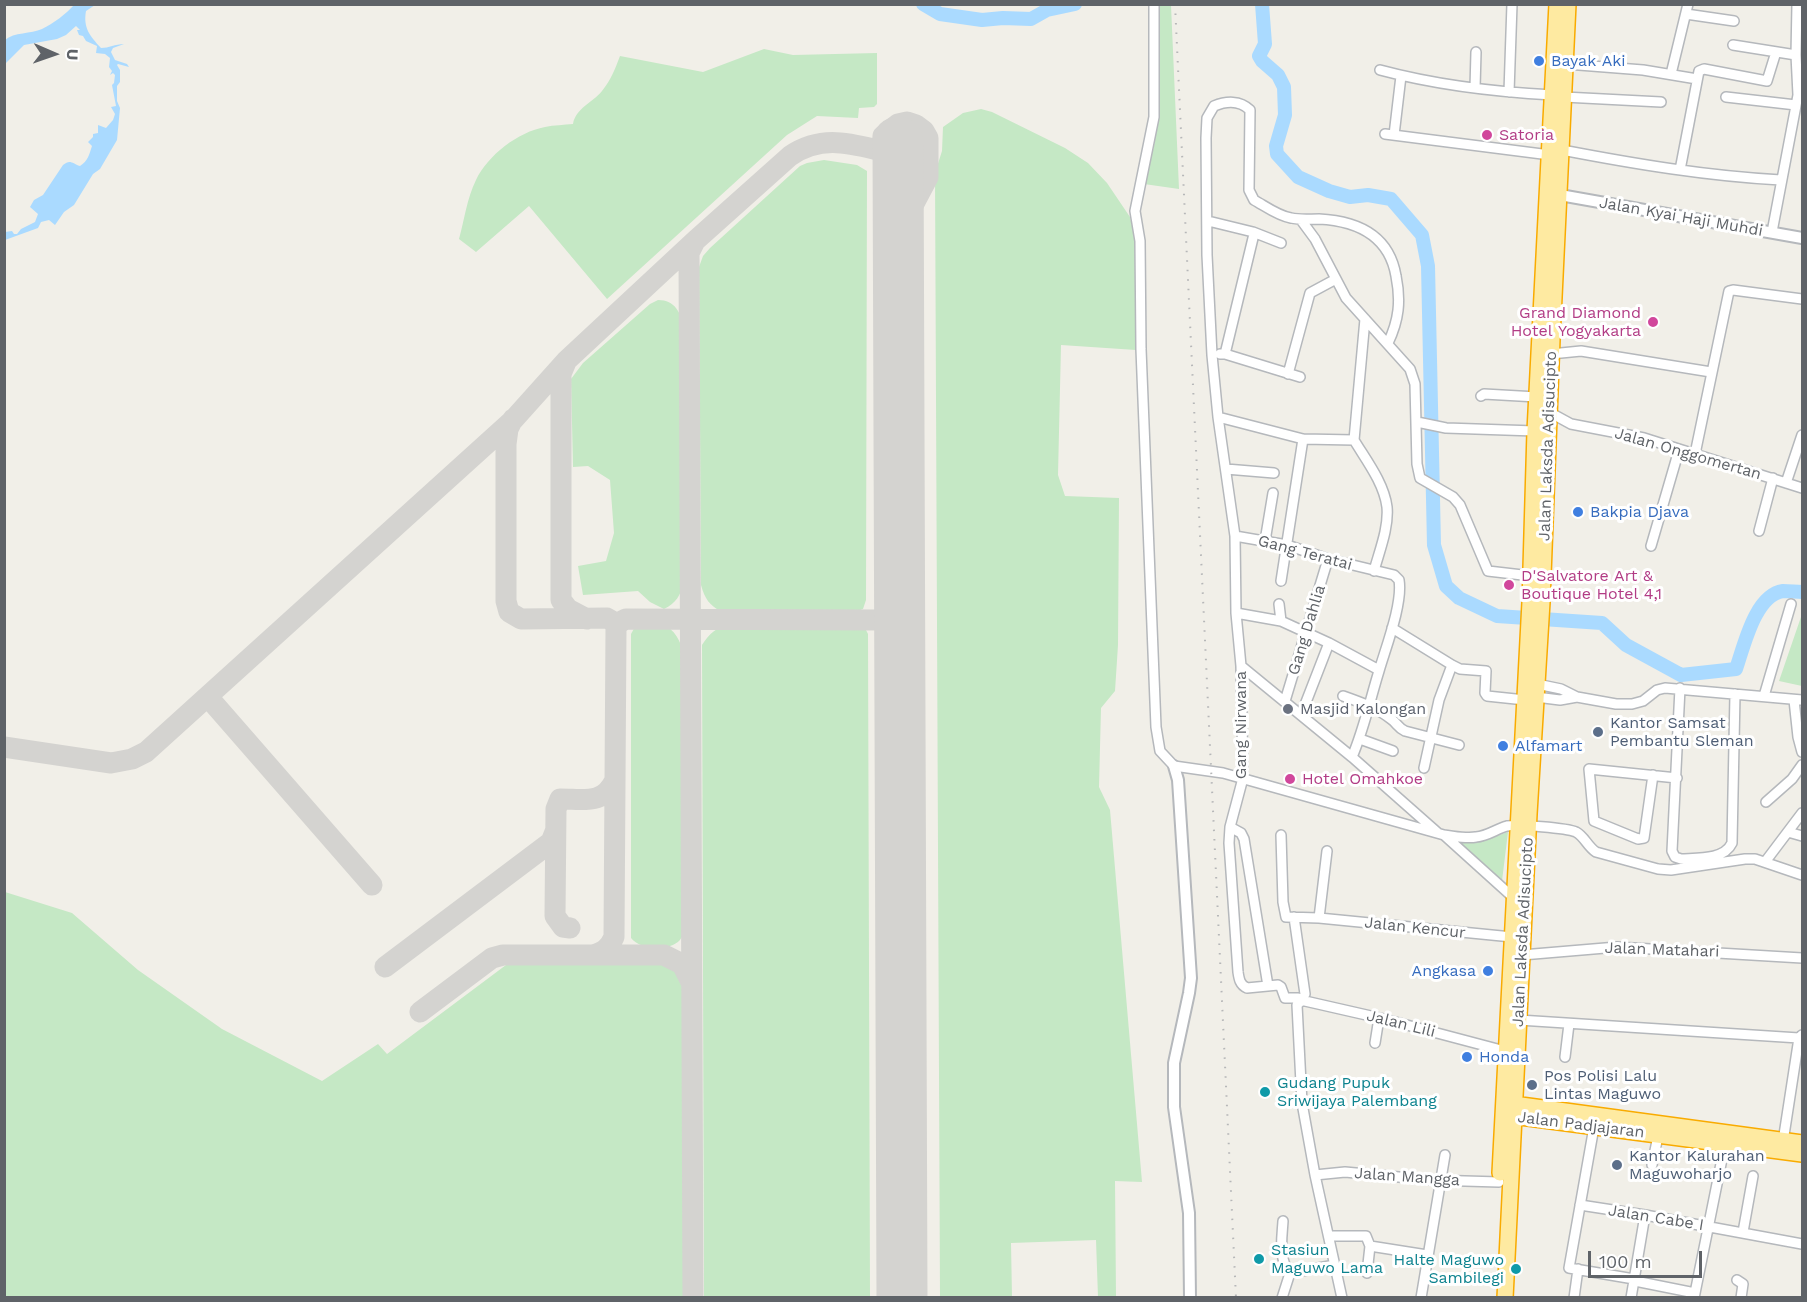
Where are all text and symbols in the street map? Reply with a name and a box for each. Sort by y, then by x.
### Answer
north arrow [24,24,84,84]
text: U [63,49,82,61]
place label: Bayak Aki [1551,51,1626,71]
marker: Bayak Aki [1532,54,1546,68]
place label: Satoria [1499,125,1554,145]
marker: Satoria [1480,128,1494,142]
street label: Jalan Kyai Haji Muhdi [1598,193,1764,241]
place label: Grand Diamond Hotel Yogyakarta [1511,303,1641,341]
marker: Grand Diamond Hotel Yogyakarta [1646,315,1660,329]
street label: Jalan Laksda Adisucipto [1535,351,1561,541]
street label: Jalan Onggomertan [1612,424,1764,484]
place label: Bakpia Djava [1590,502,1689,522]
marker: Bakpia Djava [1571,505,1585,519]
street label: Gang Teratai [1256,531,1354,575]
place label: D'Salvatore Art & Boutique Hotel 4,1 [1521,566,1662,604]
marker: D'Salvatore Art & Boutique Hotel 4,1 [1502,578,1516,592]
street label: Gang Dahlia [1284,583,1330,677]
street label: Gang Nirwana [1231,671,1251,779]
place label: Masjid Kalongan [1300,699,1426,719]
marker: Masjid Kalongan [1281,702,1295,716]
place label: Kantor Samsat Pembantu Sleman [1610,713,1754,751]
marker: Kantor Samsat Pembantu Sleman [1591,725,1605,739]
place label: Alfamart [1515,736,1582,756]
marker: Alfamart [1496,739,1510,753]
place label: Hotel Omahkoe [1302,769,1423,789]
marker: Hotel Omahkoe [1283,772,1297,786]
street label: Jalan Laksda Adisucipto [1508,837,1538,1027]
street label: Jalan Kencur [1364,913,1466,943]
street label: Jalan Matahari [1604,938,1720,962]
place label: Angkasa [1412,961,1476,981]
marker: Angkasa [1481,964,1495,978]
street label: Jalan Lili [1365,1006,1437,1042]
place label: Honda [1479,1047,1529,1067]
marker: Honda [1460,1050,1474,1064]
place label: Pos Polisi Lalu Lintas Maguwo [1544,1066,1661,1104]
place label: Gudang Pupuk Sriwijaya Palembang [1277,1073,1437,1111]
marker: Pos Polisi Lalu Lintas Maguwo [1525,1078,1539,1092]
marker: Gudang Pupuk Sriwijaya Palembang [1258,1085,1272,1099]
street label: Jalan Padjajaran [1516,1108,1646,1142]
place label: Kantor Kalurahan Maguwoharjo [1629,1146,1765,1184]
marker: Kantor Kalurahan Maguwoharjo [1610,1158,1624,1172]
street label: Jalan Mangga [1354,1164,1460,1190]
street label: Jalan Cabe I [1607,1201,1705,1235]
scale bar [1591,1239,1705,1277]
place label: Stasiun Maguwo Lama [1271,1240,1383,1278]
place label: Halte Maguwo Sambilegi [1394,1250,1504,1288]
text: 100 m [1599,1251,1652,1272]
marker: Stasiun Maguwo Lama [1252,1252,1266,1266]
marker: Halte Maguwo Sambilegi [1509,1262,1523,1276]

